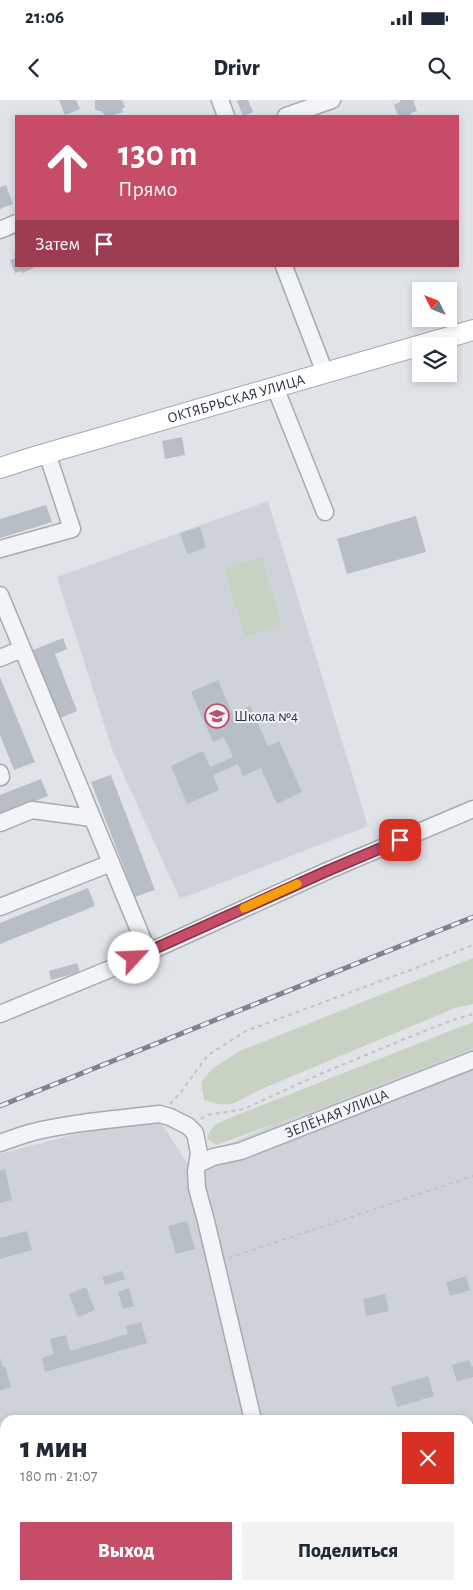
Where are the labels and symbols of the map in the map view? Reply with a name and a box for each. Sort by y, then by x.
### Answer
north arrow [412,282,458,328]
street label: ОКТЯБРЬСКАЯ УЛИЦА [166,372,307,426]
school or university icon: Школа №4 [204,703,230,729]
place label: Школа №4 [234,709,298,724]
pin [379,819,421,861]
position arrow [107,931,159,983]
street label: ЗЕЛЁНАЯ УЛИЦА [283,1087,391,1141]

